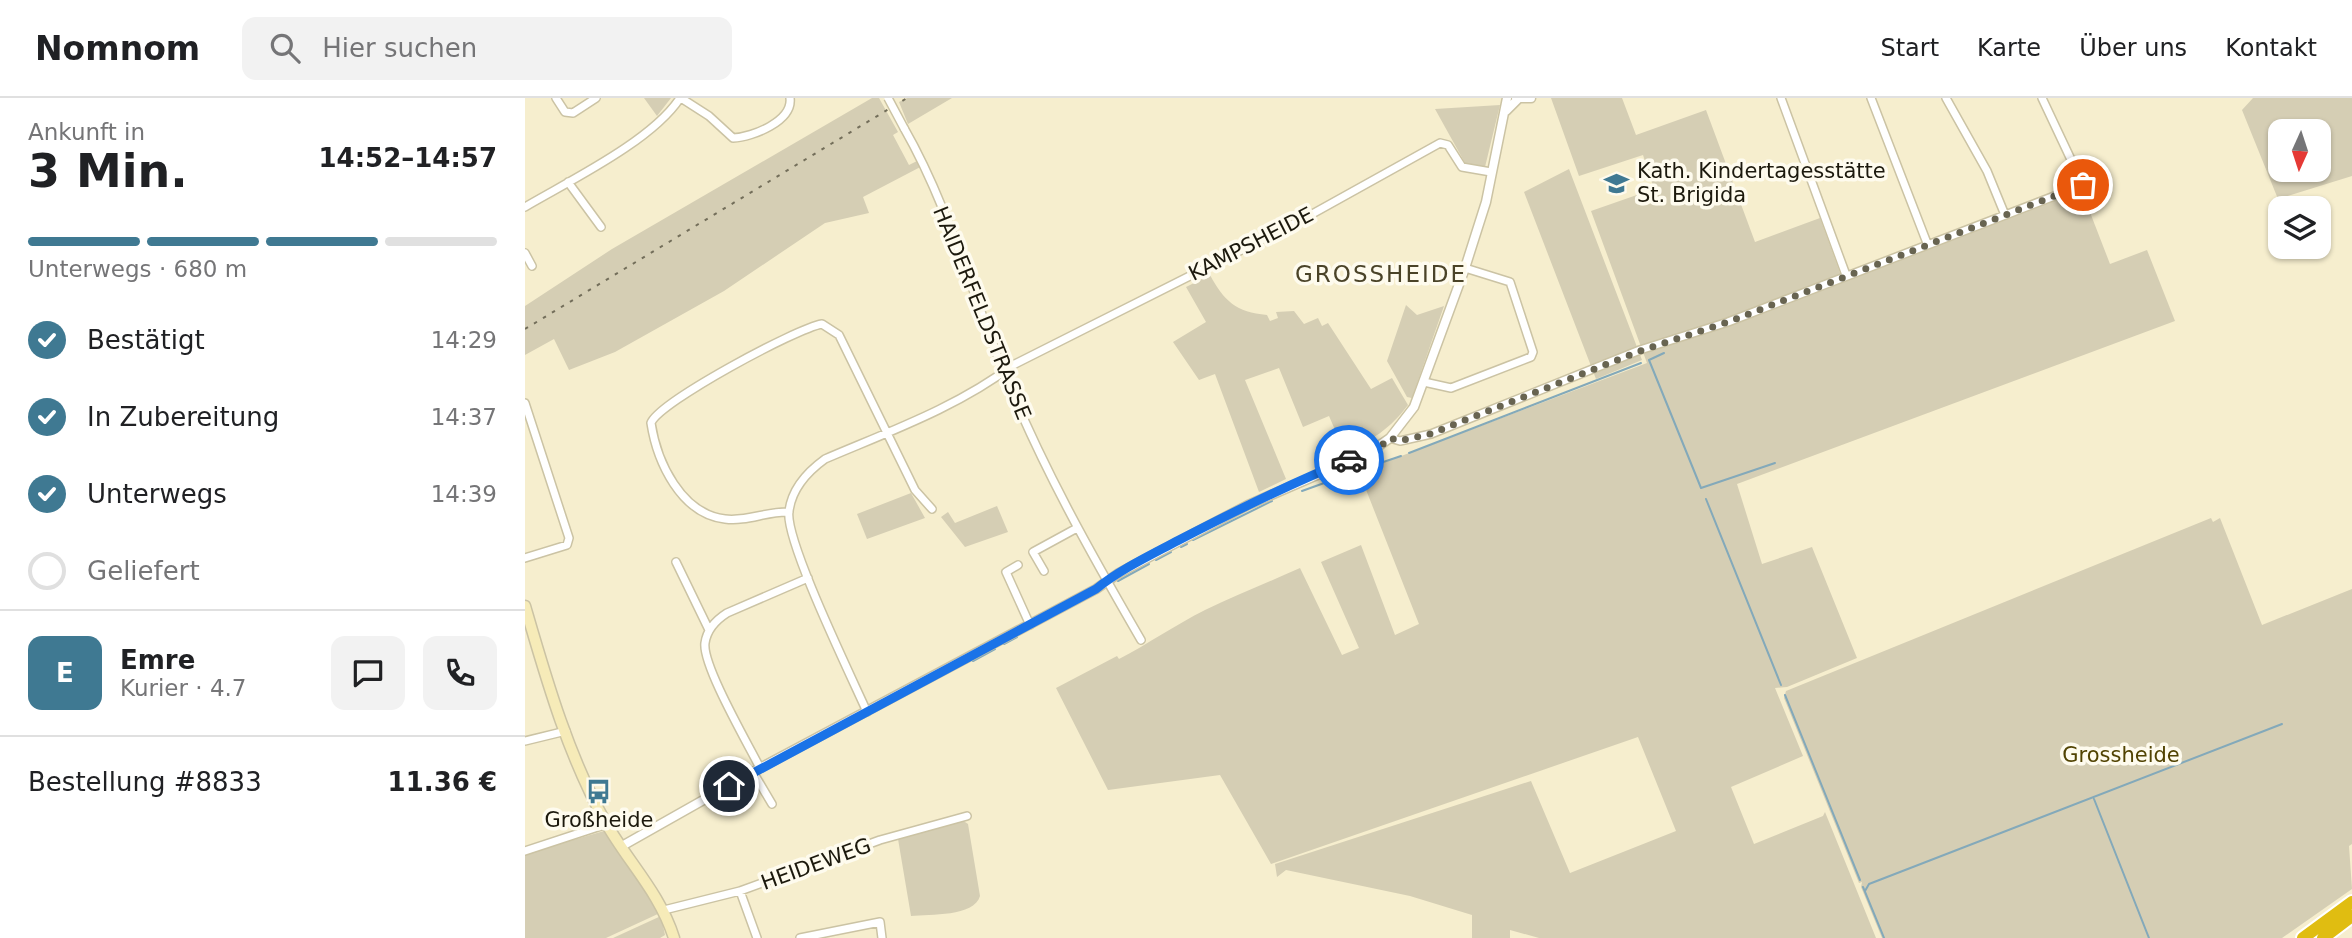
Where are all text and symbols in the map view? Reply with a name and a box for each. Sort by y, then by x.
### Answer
search box [242,17,732,80]
text: Nomnom [35,29,200,68]
icon: search [266,29,304,67]
text: Hier suchen [322,33,477,63]
text: Start [1880,34,1939,62]
text: Karte [1977,34,2041,62]
text: Über uns [2079,34,2187,62]
text: Kontakt [2225,34,2317,62]
text: Ankunft in [28,119,145,145]
north arrow [2268,119,2331,182]
map controls [2268,119,2331,259]
text: 14:52–14:57 [318,143,497,173]
text: 3 Min. [28,144,188,198]
pin [2053,155,2113,215]
place label: Kath. Kindertagesstätte St. Brigida [1637,159,1886,207]
icon: bag [2064,166,2102,204]
school or university icon: Kath. Kindertagesstätte St. Brigida [1603,169,1631,197]
button: layers [2268,196,2331,259]
street label: KAMPSHEIDE [1185,202,1317,286]
street label: HAIDERFELDSTRASSE [928,203,1036,423]
text: Unterwegs · 680 m [28,256,247,282]
district label: GROSSHEIDE [1295,261,1467,287]
icon: check [28,321,66,359]
text: Bestätigt [87,325,205,355]
text: 14:29 [431,327,497,353]
icon: check [28,398,66,436]
text: In Zubereitung [87,402,279,432]
text: 14:37 [431,404,497,430]
courier [1314,425,1384,495]
icon: car [1330,441,1368,479]
icon: check [28,475,66,513]
text: Unterwegs [87,479,227,509]
text: 14:39 [431,481,497,507]
text: Geliefert [87,556,200,586]
button: chat [331,636,405,710]
button: phone [423,636,497,710]
text: Emre [120,645,195,675]
text: E [56,658,74,688]
text: Kurier · 4.7 [120,675,246,701]
park label: Grossheide [2062,743,2180,767]
pin [699,756,759,816]
text: Bestellung #8833 [28,767,262,797]
text: 11.36 € [388,767,497,797]
icon: home [710,767,748,805]
bus stop icon: Großheide [585,777,613,805]
place label: Großheide [545,808,653,832]
street label: HEIDEWEG [758,833,874,895]

